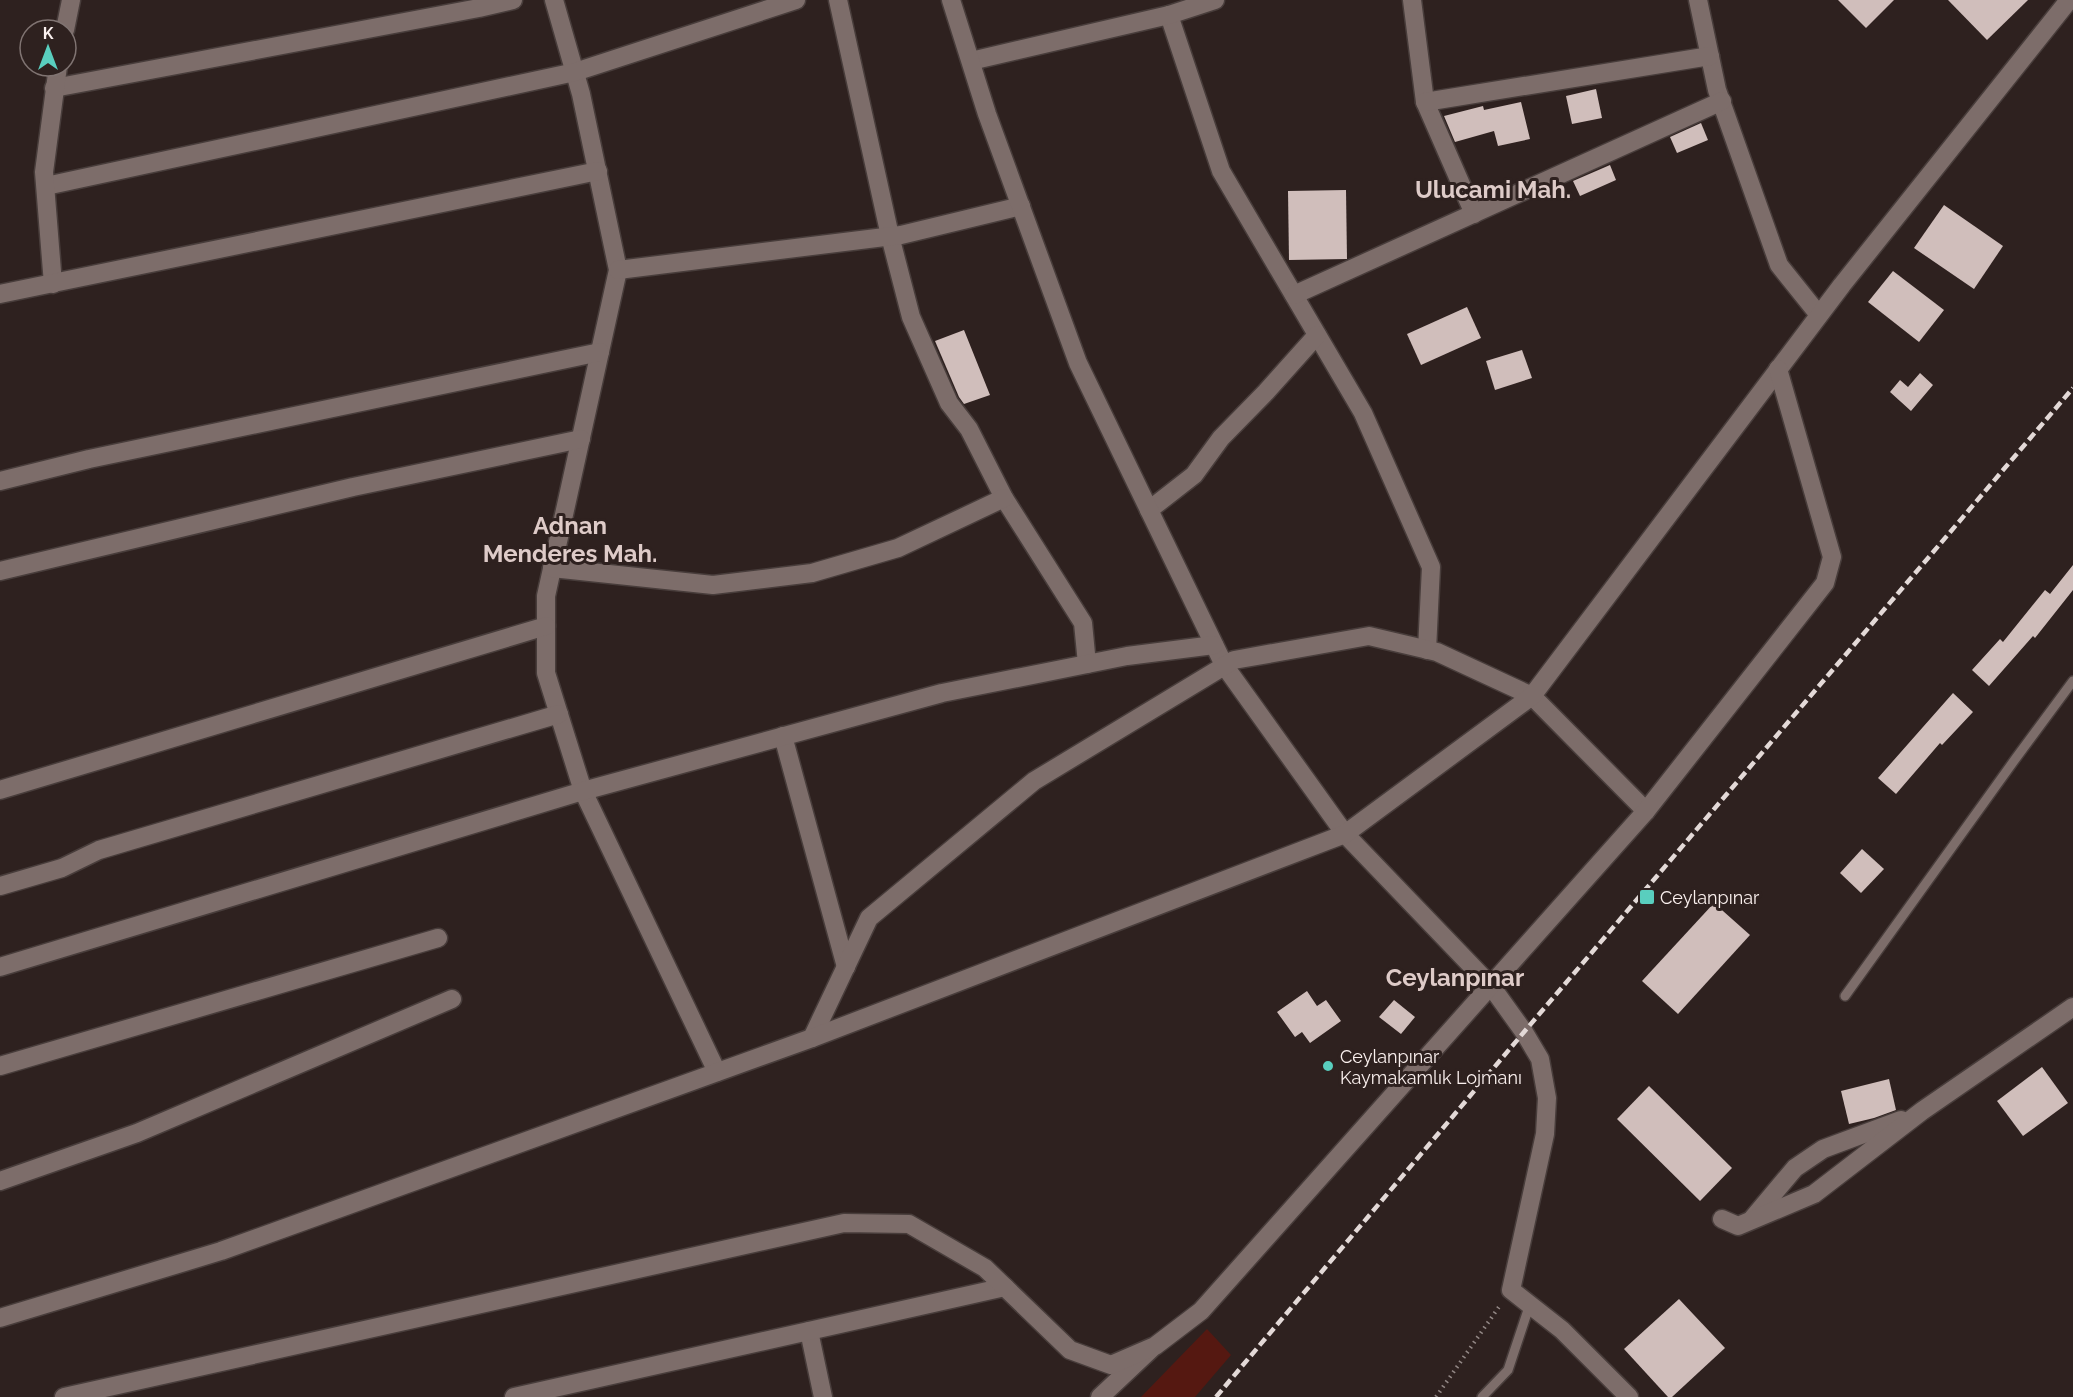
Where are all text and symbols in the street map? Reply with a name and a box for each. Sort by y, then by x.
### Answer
north arrow [18,18,78,78]
text: K [43,24,54,43]
district label: Ulucami Mah. [1415,175,1571,204]
district label: Adnan Menderes Mah. [483,511,657,568]
place label: Ceylanpınar [1660,887,1760,908]
marker: Ceylanpınar [1638,888,1656,906]
district label: Ceylanpınar [1386,963,1524,992]
place label: Ceylanpınar Kaymakamlık Lojmanı [1340,1046,1522,1088]
marker: Ceylanpınar Kaymakamlık Lojmanı [1321,1059,1335,1073]

